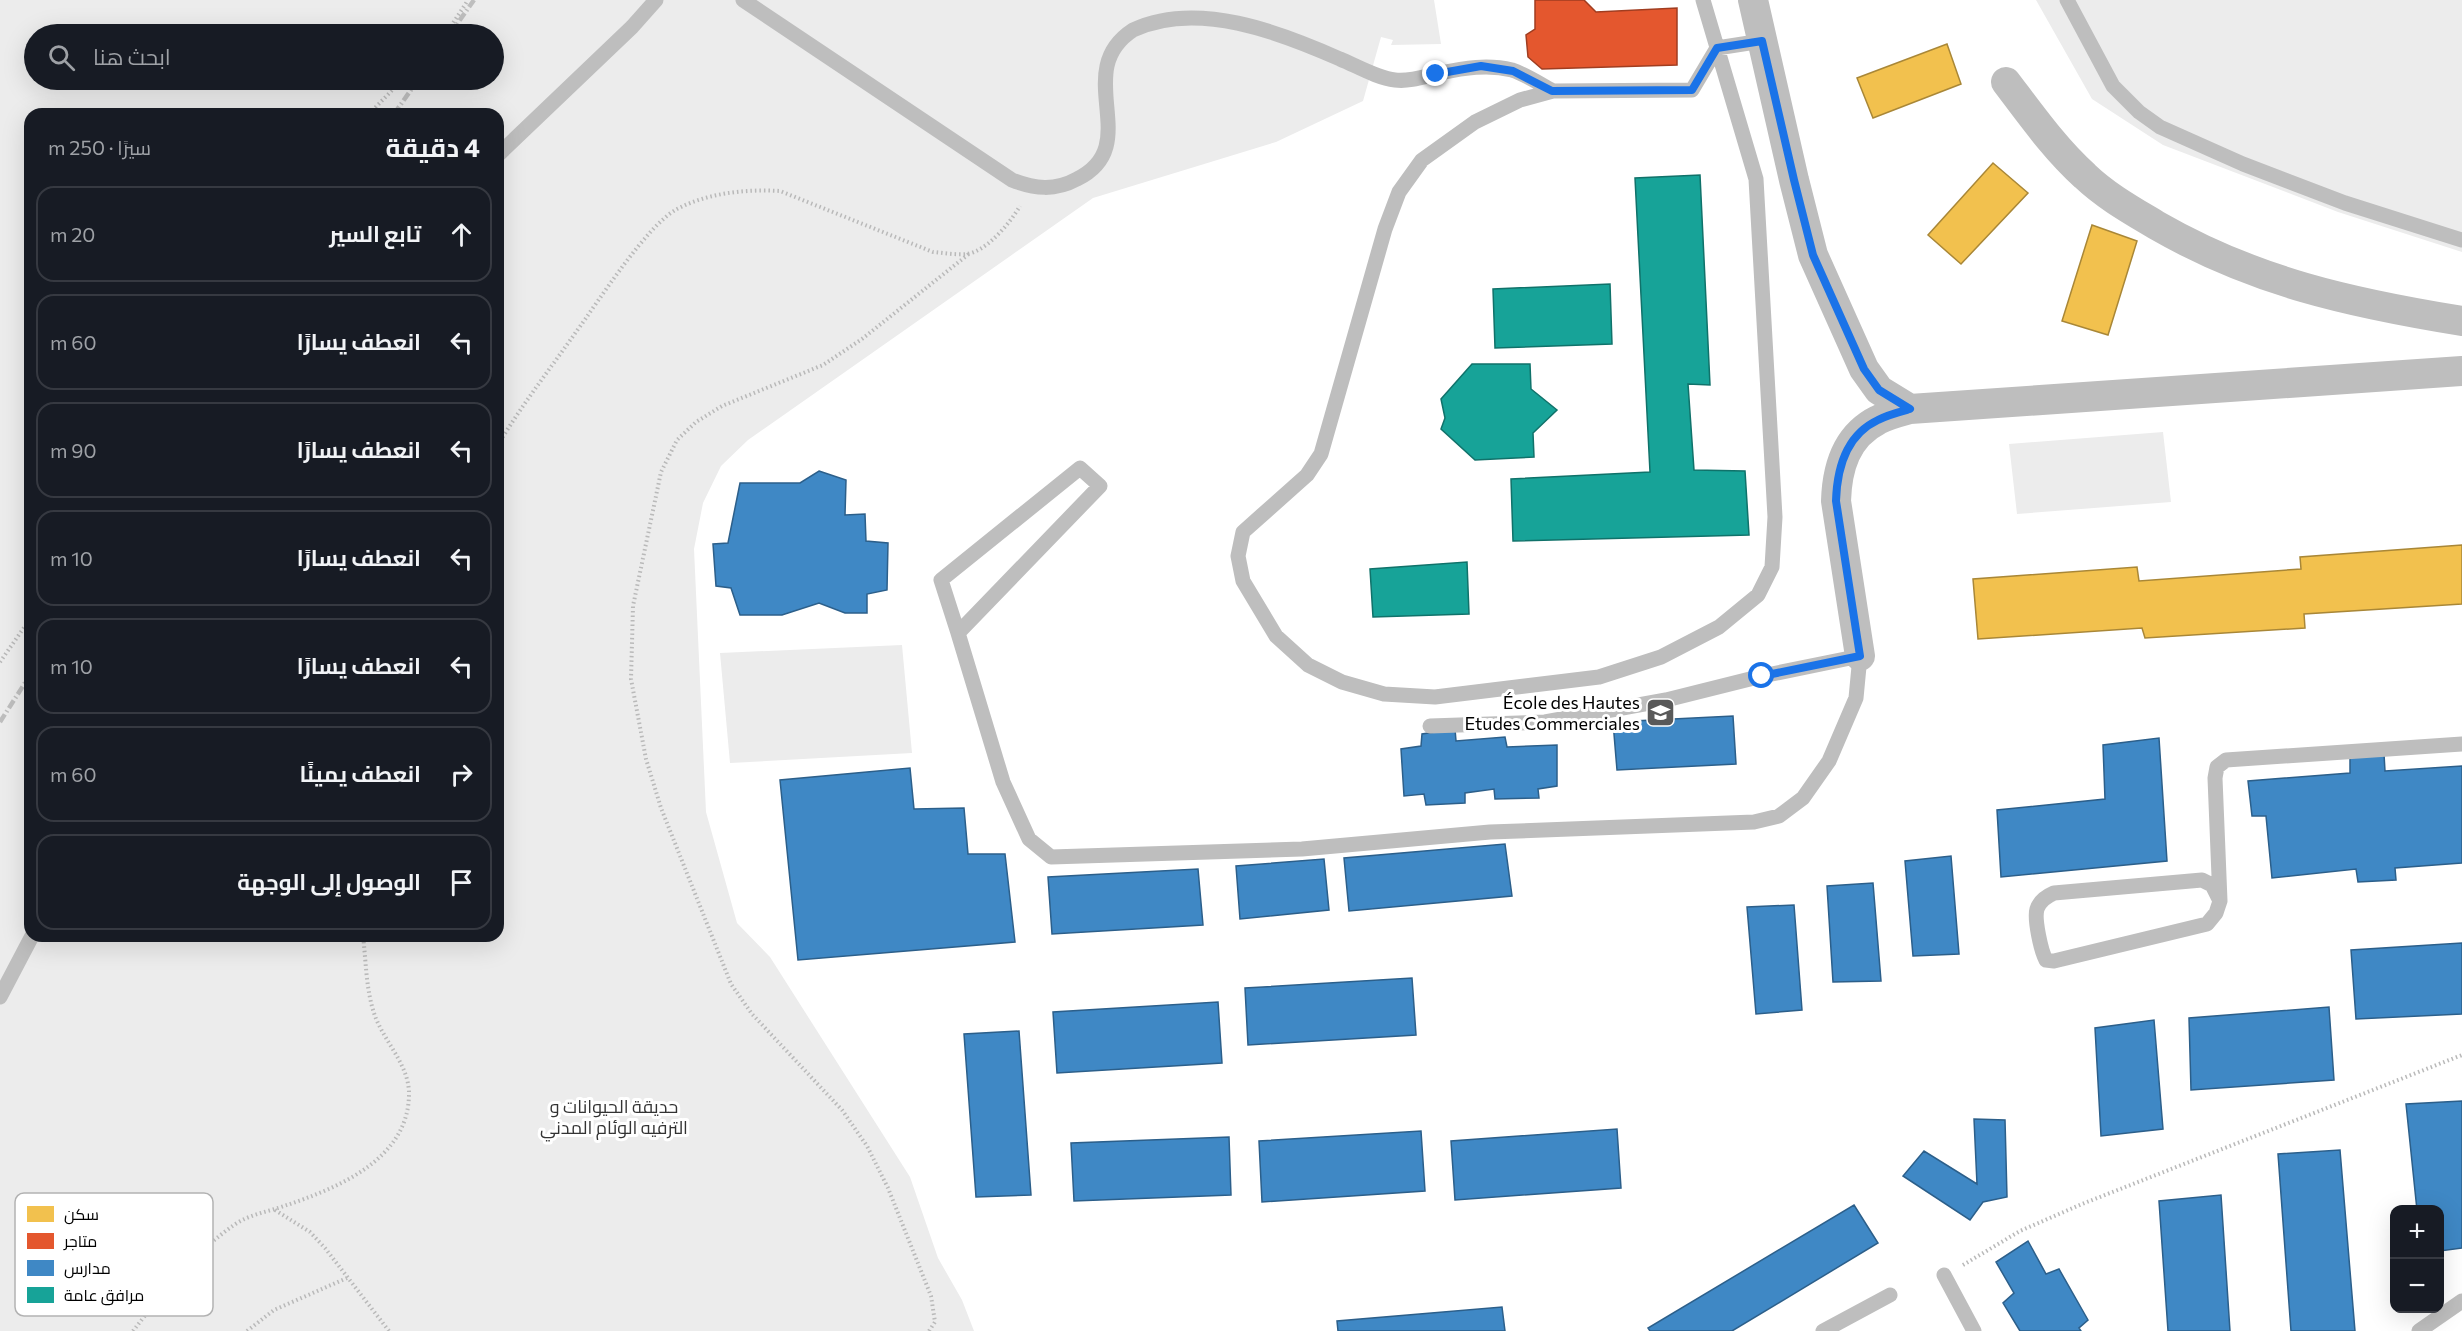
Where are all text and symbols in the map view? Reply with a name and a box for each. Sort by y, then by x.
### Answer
search box [24,24,504,90]
icon: search [45,41,78,74]
text: ابحث هنا [93,43,171,70]
route end [1422,60,1448,86]
text: 4 دقيقة [386,131,480,162]
text: سيرًا · 250 m [48,135,151,159]
icon: ahead [445,218,478,251]
text: تابع السير [329,220,421,247]
text: 20 m [50,222,95,246]
icon: left [445,326,478,359]
text: انعطف يسارًا [297,328,421,355]
text: 60 m [50,330,97,354]
icon: left [445,434,478,467]
text: انعطف يسارًا [297,436,421,463]
text: 90 m [50,438,97,462]
icon: left [445,542,478,575]
text: انعطف يسارًا [297,544,421,571]
text: 10 m [50,546,93,570]
icon: left [445,650,478,683]
text: انعطف يسارًا [297,652,421,679]
text: 10 m [50,654,93,678]
route start [1748,662,1774,688]
place label: École des Hautes Etudes Commerciales [1464,691,1640,734]
school or university icon: École des Hautes Etudes Commerciales [1645,696,1677,728]
icon: right [445,758,478,791]
text: انعطف يمينًا [300,760,421,787]
text: 60 m [50,762,97,786]
icon: arrive [445,866,478,899]
text: الوصول إلى الوجهة [237,868,421,895]
park label: حديقة الحيوانات و الترفيه الوئام المدني [540,1095,688,1142]
legend [15,1193,213,1316]
text: سكن [64,1204,99,1225]
map controls [2390,1205,2444,1313]
button: + [2390,1205,2444,1259]
text: متاجر [63,1231,97,1251]
text: مدارس [64,1258,111,1279]
button: − [2390,1259,2444,1313]
text: مرافق عامة [64,1285,144,1306]

